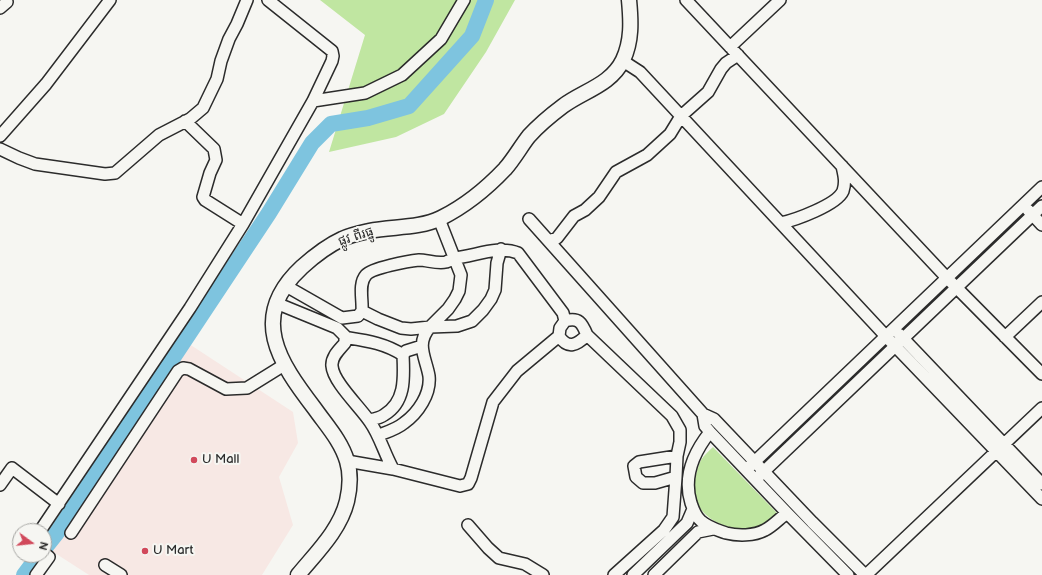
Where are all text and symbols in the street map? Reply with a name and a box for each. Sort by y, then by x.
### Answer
street label: ផ្លូវ ពីរធ្នូ [336,224,376,250]
place label: U Mall [202,452,239,468]
marker: U Mall [189,455,199,465]
north arrow [12,523,52,563]
text: N [36,540,50,552]
place label: U Mart [153,543,193,559]
marker: U Mart [140,546,150,556]

